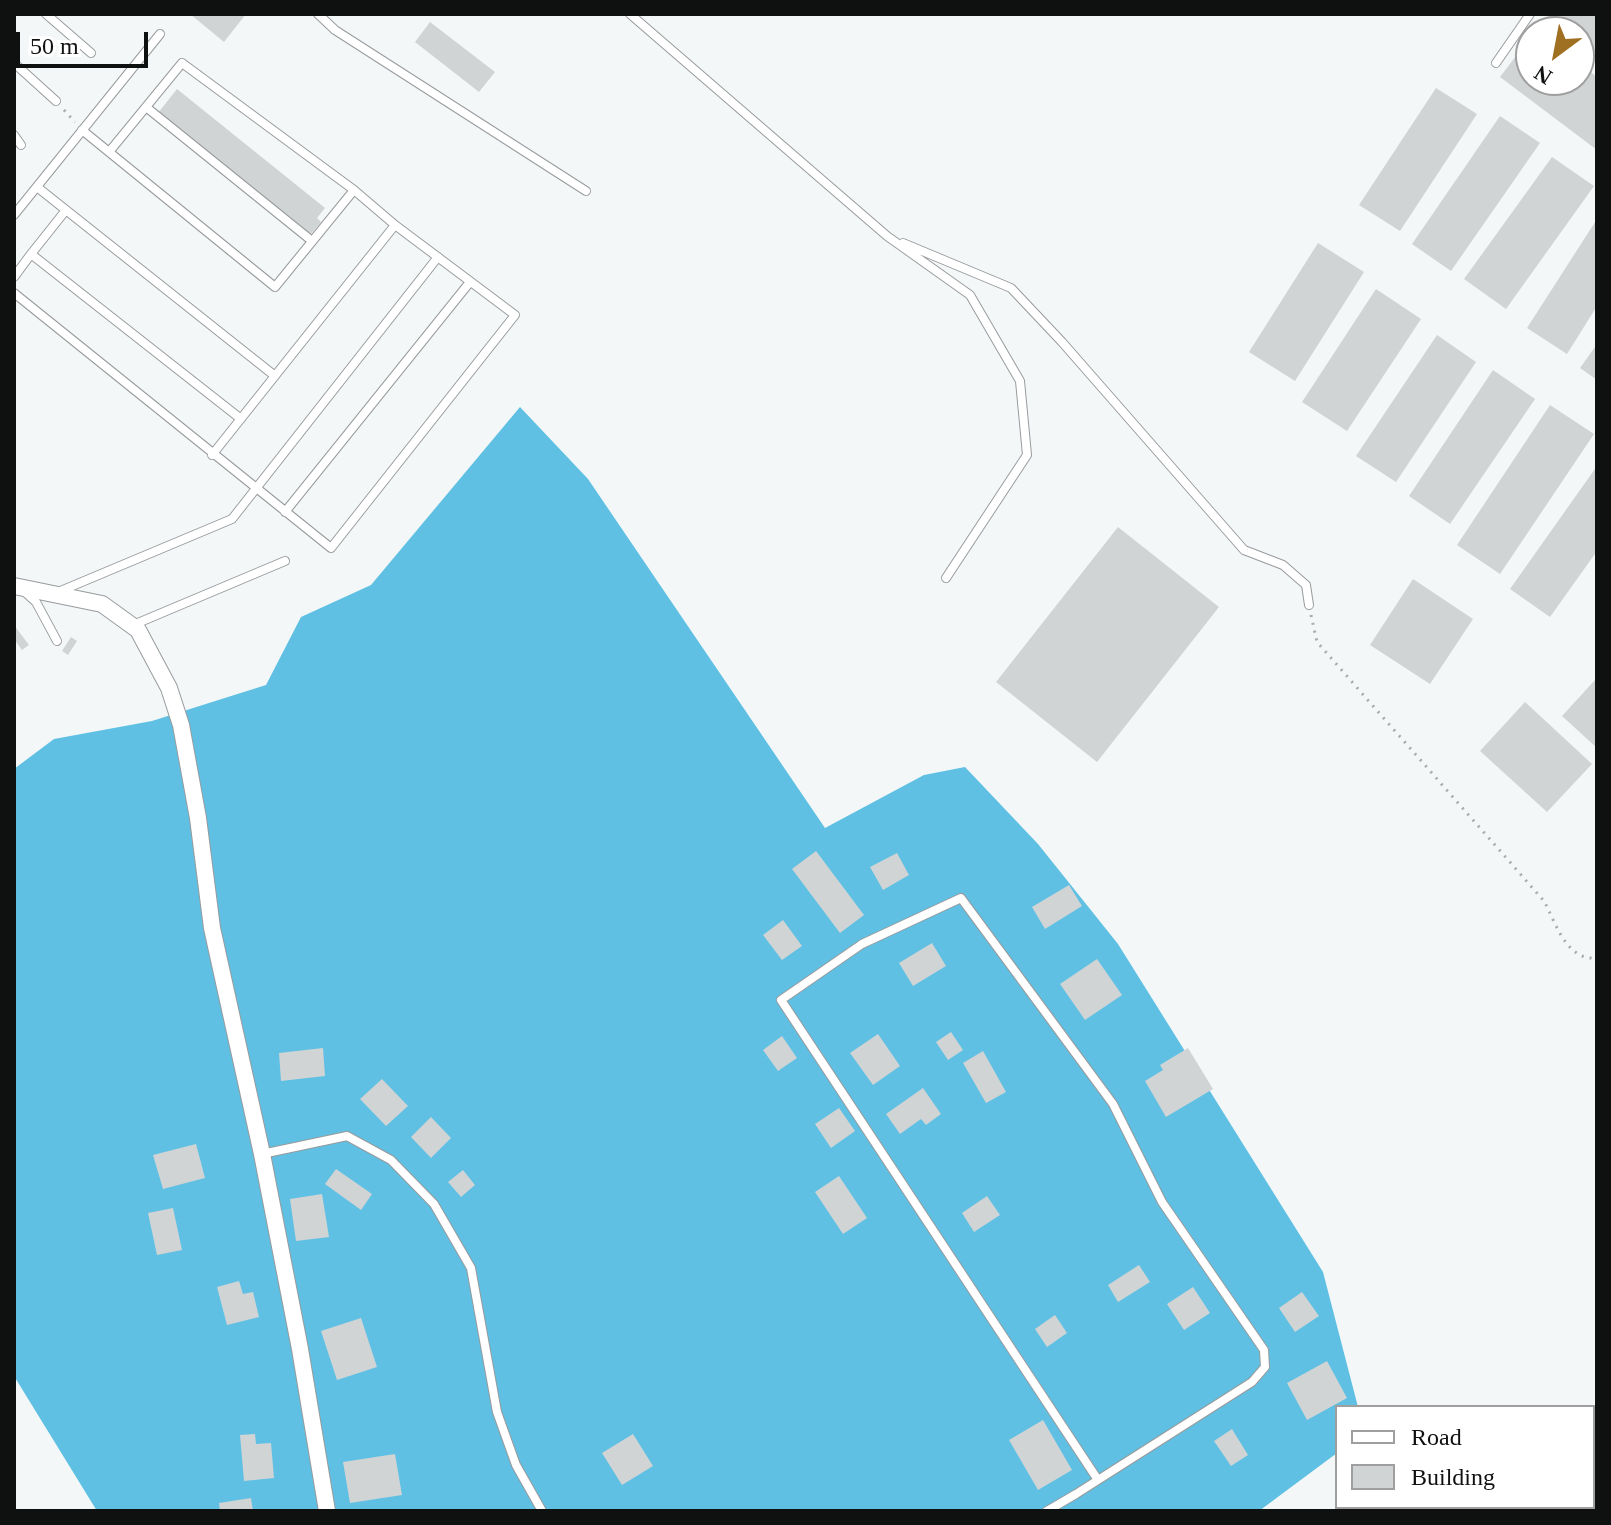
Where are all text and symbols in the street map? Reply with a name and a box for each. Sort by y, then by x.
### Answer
scale bar [20,16,152,66]
north arrow [1515,16,1595,96]
text: 50 m [30,33,79,59]
text: N [1530,60,1556,90]
legend [1335,1405,1595,1509]
text: Road [1411,1424,1462,1450]
text: Building [1411,1464,1495,1490]

